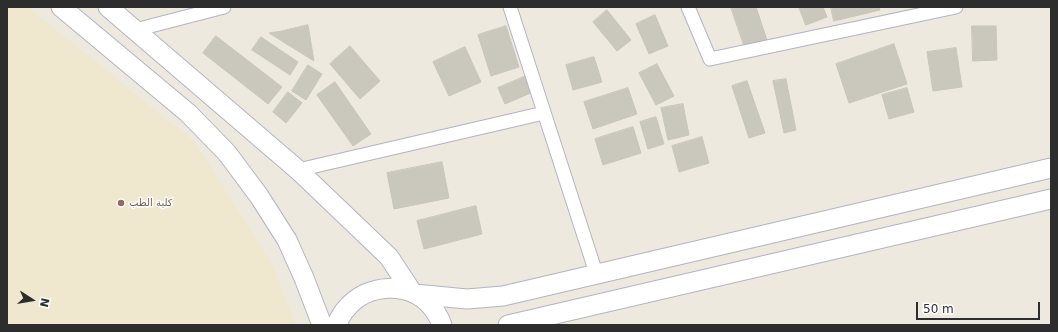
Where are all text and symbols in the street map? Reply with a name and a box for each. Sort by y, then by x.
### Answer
place label: كلية الطب [129,197,172,209]
marker: كلية الطب [116,198,126,208]
north arrow [12,280,52,320]
scale bar [918,294,1042,320]
text: N [37,297,52,308]
text: 50 m [923,302,954,316]

